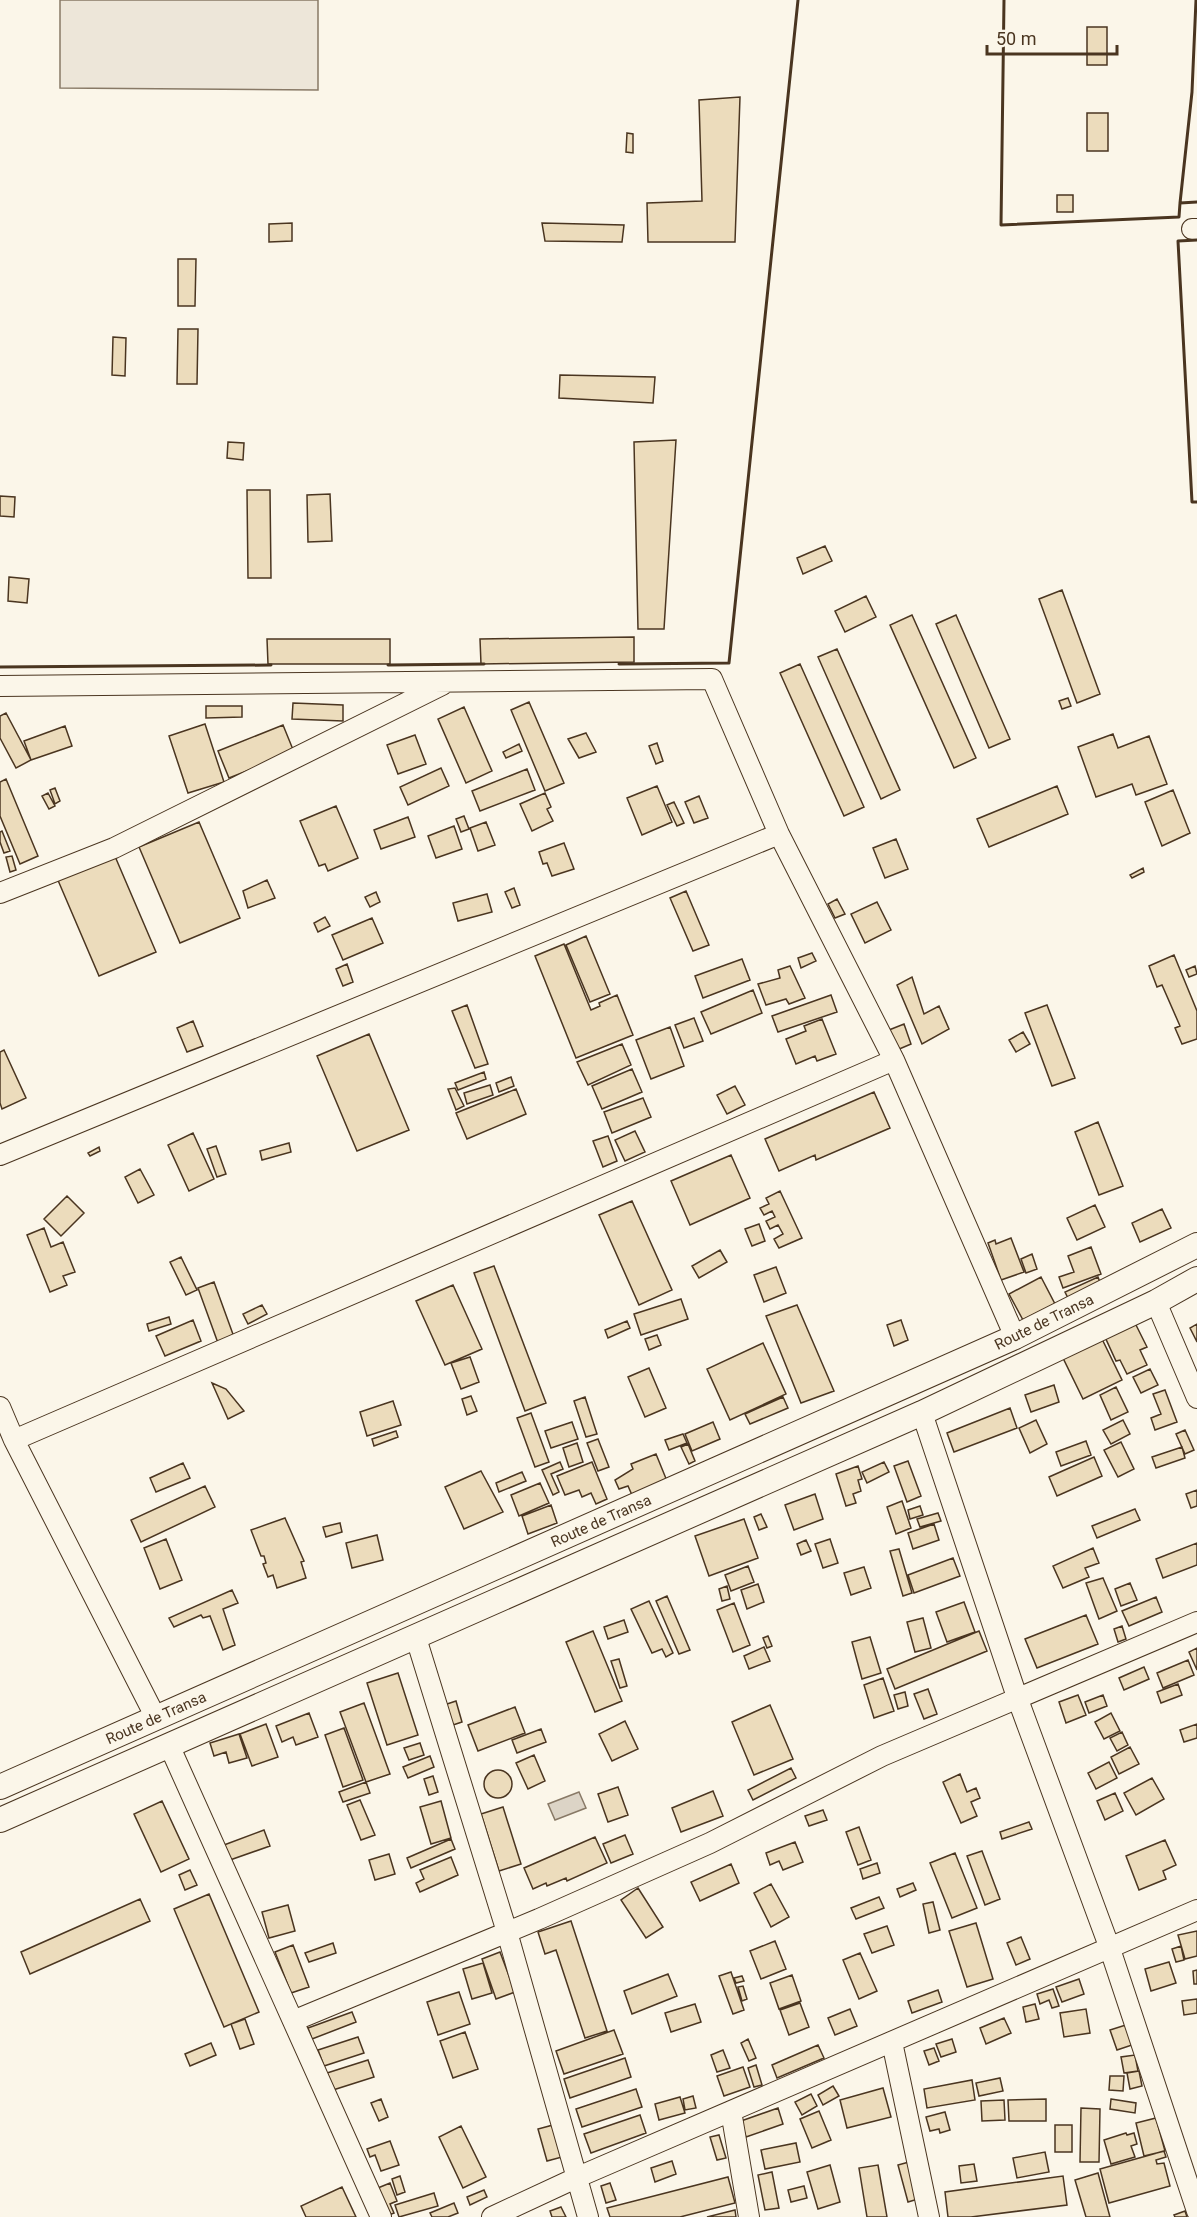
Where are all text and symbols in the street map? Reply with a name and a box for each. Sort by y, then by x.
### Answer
scale bar [987,18,1118,56]
text: 50 m [996,28,1036,49]
street label: Route de Transa [992,1290,1096,1354]
street label: Route de Transa [548,1491,654,1551]
street label: Route de Transa [103,1688,209,1748]

